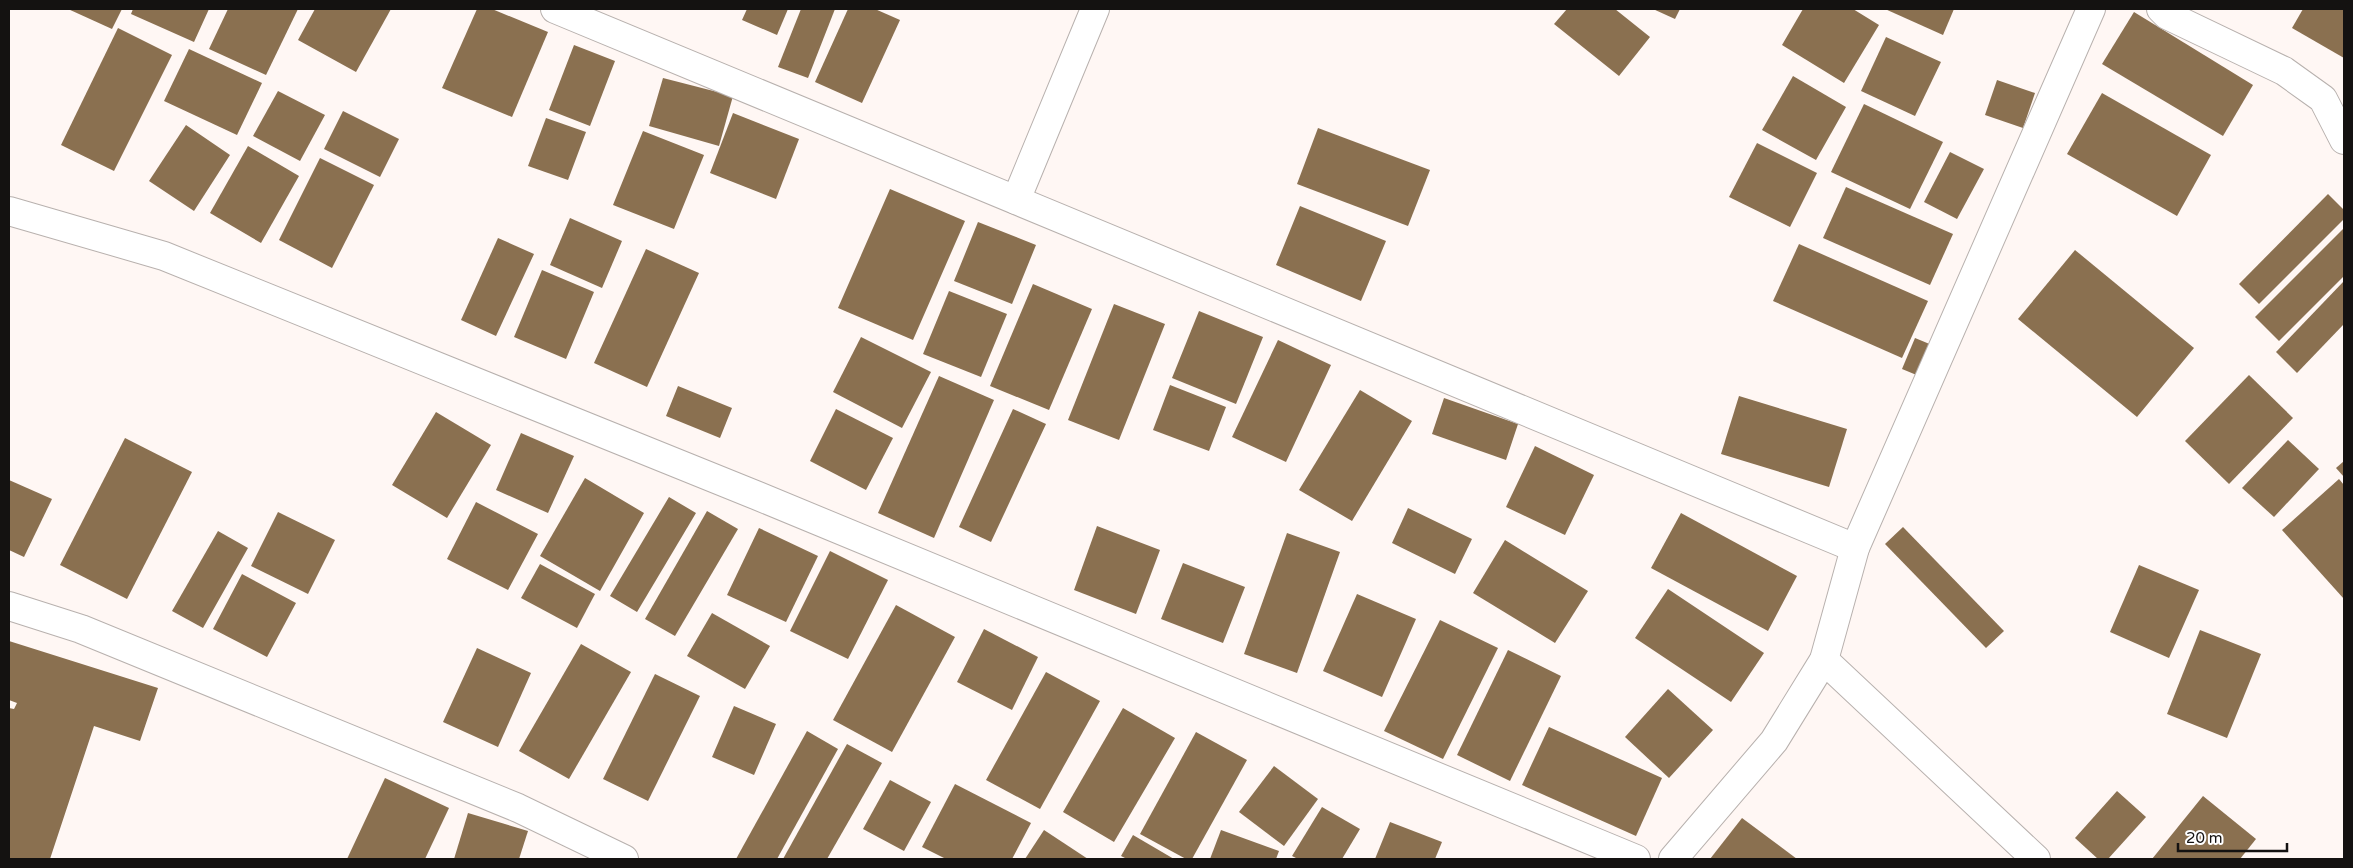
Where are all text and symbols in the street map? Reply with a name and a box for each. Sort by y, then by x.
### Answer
scale bar [2178,820,2287,852]
text: 20 m [2186,829,2223,847]

